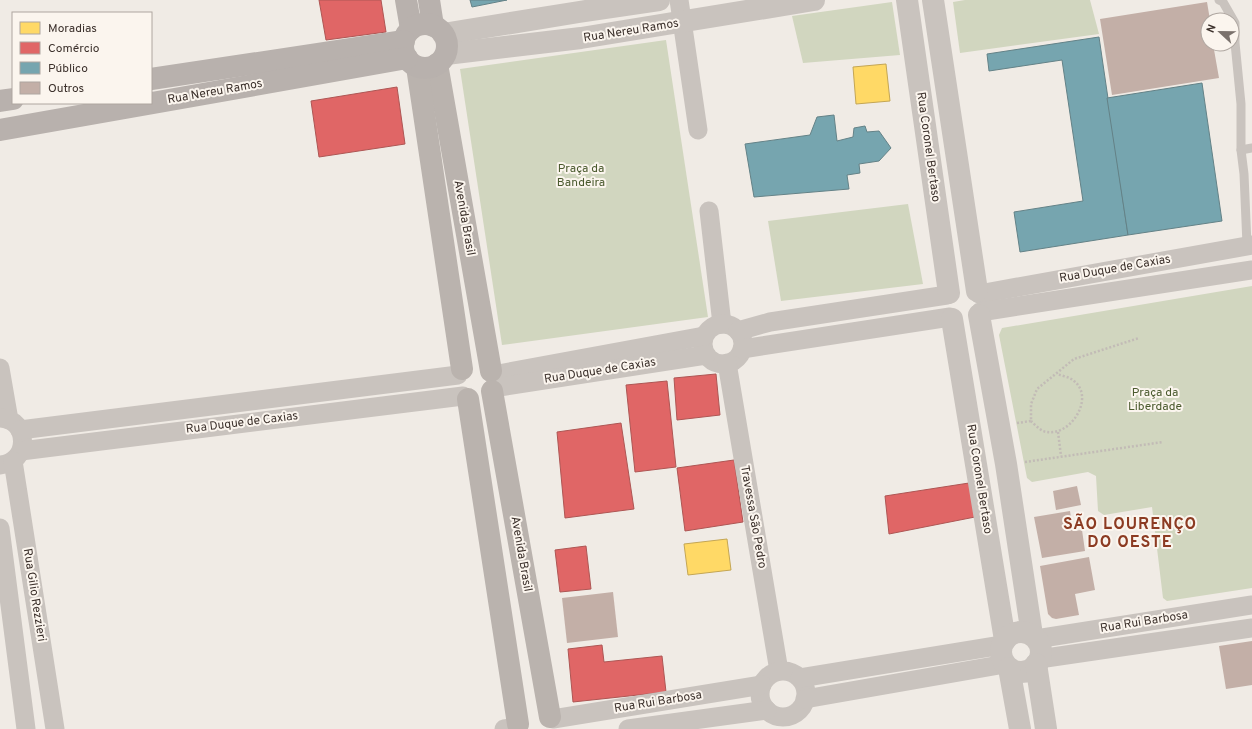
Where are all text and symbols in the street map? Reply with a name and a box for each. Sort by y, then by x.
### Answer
legend [12,12,152,104]
north arrow [1200,12,1240,52]
street label: Rua Nereu Ramos [582,16,680,46]
text: Moradias [48,21,97,37]
text: N [1204,22,1220,35]
text: Comércio [48,41,100,57]
text: Público [48,61,88,77]
street label: Rua Nereu Ramos [166,76,264,108]
text: Outros [48,81,84,97]
street label: Rua Coronel Bertaso [912,91,944,203]
park label: Praça da Bandeira [557,161,605,191]
street label: Avenida Brasil [449,179,479,257]
street label: Rua Duque de Caxias [1058,251,1172,287]
street label: Rua Duque de Caxias [543,354,657,388]
park label: Praça da Liberdade [1128,385,1182,415]
street label: Rua Duque de Caxias [185,408,299,438]
street label: Rua Coronel Bertaso [962,423,996,535]
street label: Travessa São Pedro [736,464,770,570]
district label: SÃO LOURENÇO DO OESTE [1063,513,1197,553]
street label: Avenida Brasil [506,515,536,593]
street label: Rua Gilio Rezzieri [19,547,49,643]
street label: Rua Rui Barbosa [1099,607,1189,637]
street label: Rua Rui Barbosa [613,687,703,717]

